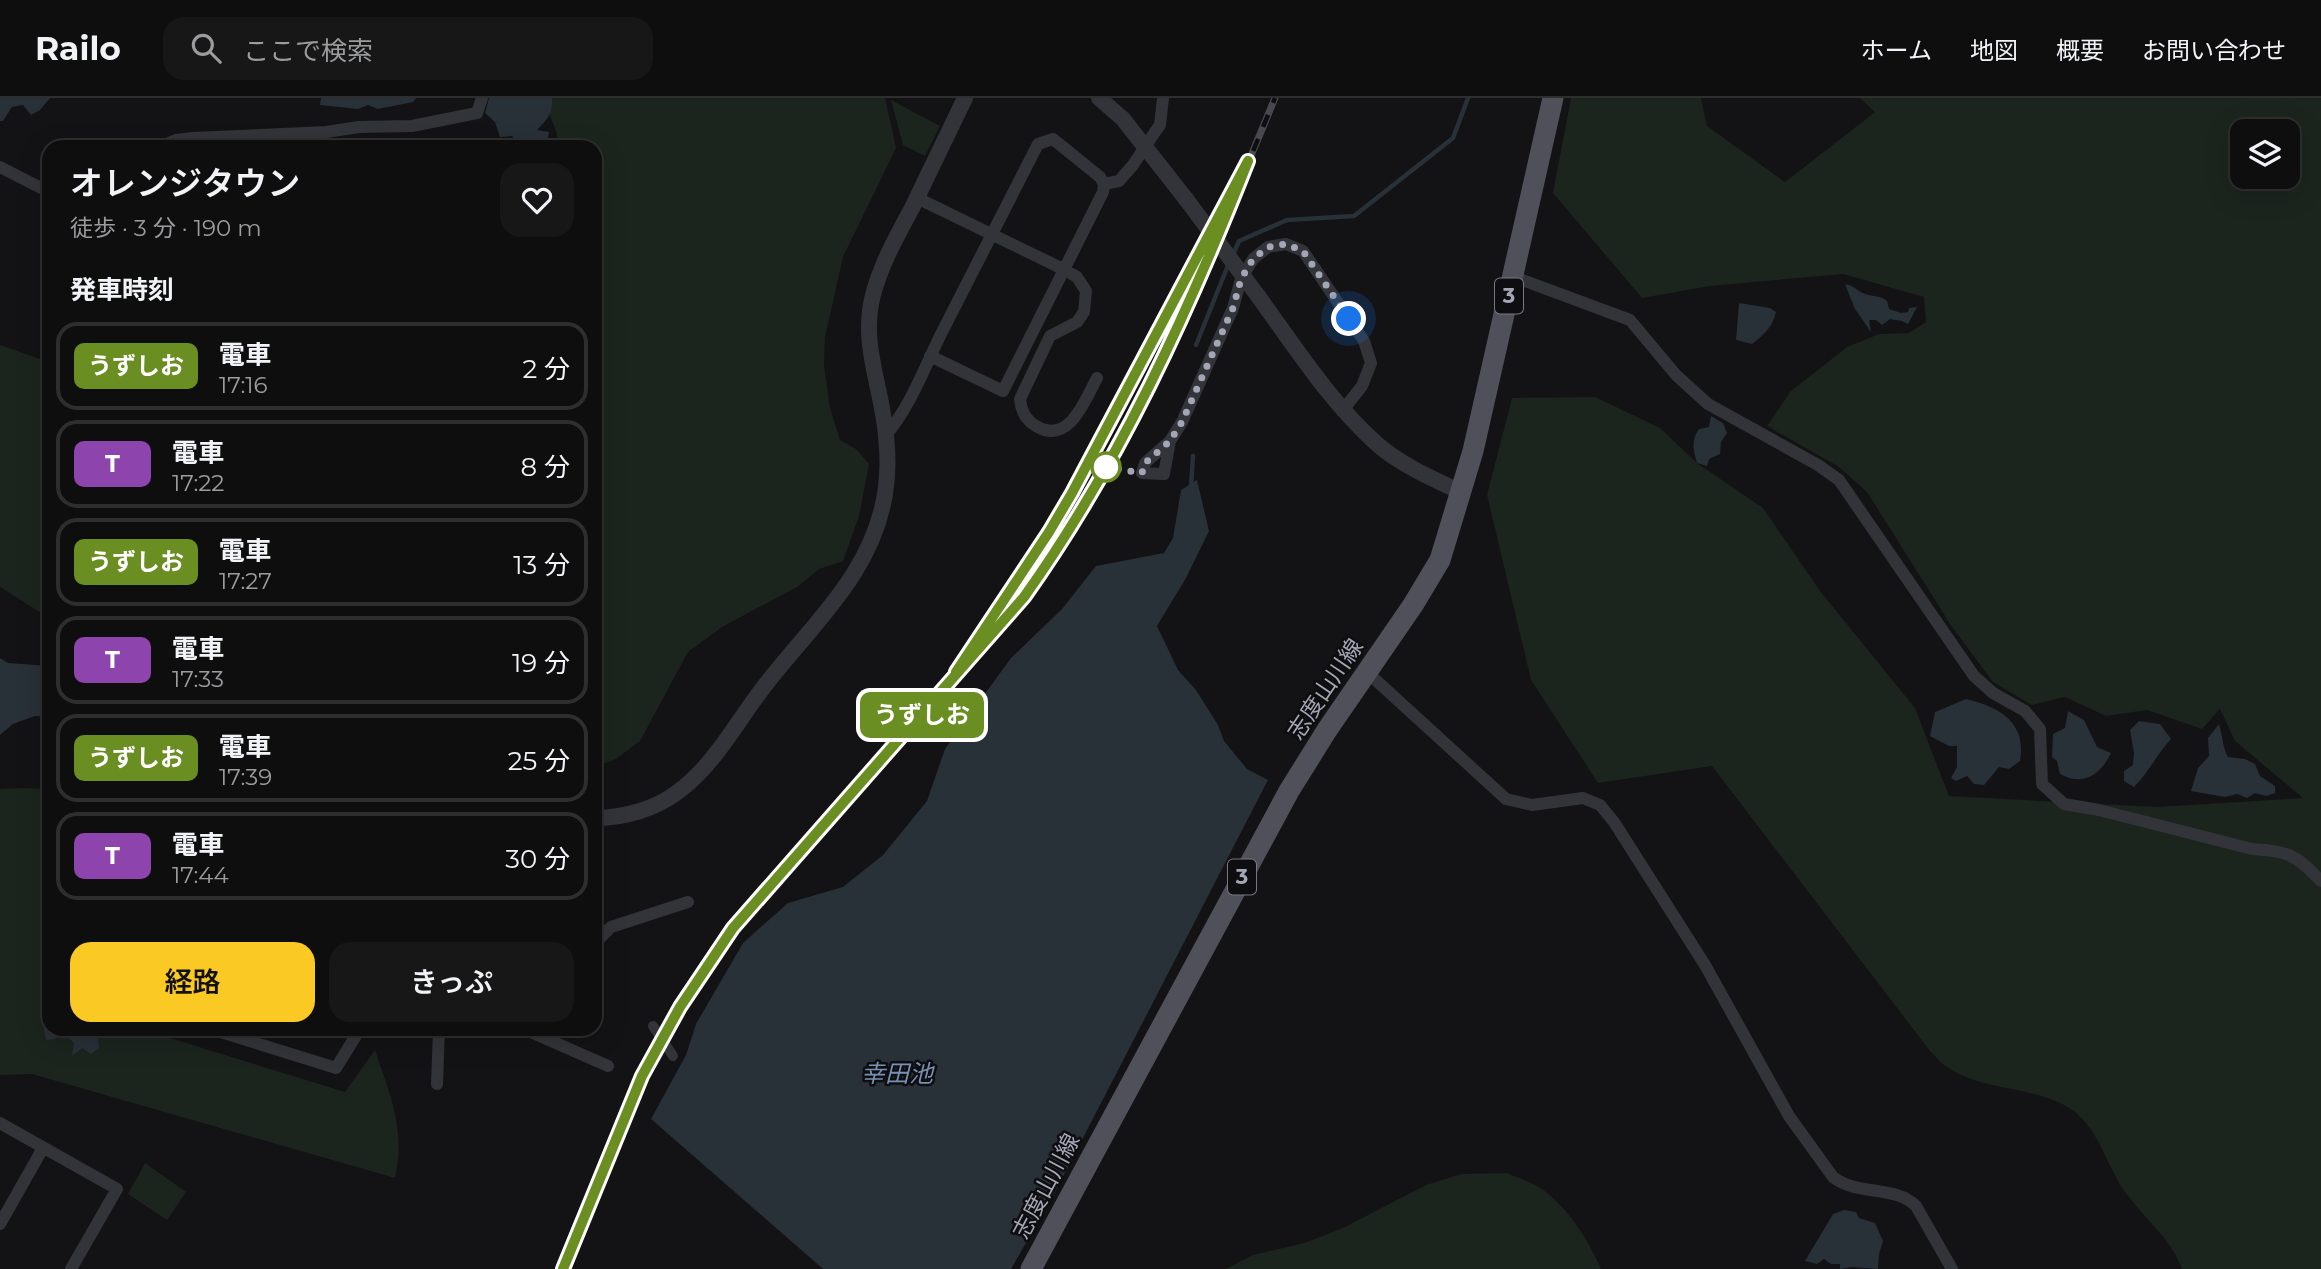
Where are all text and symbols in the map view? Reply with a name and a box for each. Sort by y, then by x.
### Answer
search box [163,17,653,80]
text: Railo [35,28,121,68]
icon: search [187,29,225,67]
text: ここで検索 [243,35,373,67]
text: ホーム [1861,36,1932,65]
text: 地図 [1970,36,2018,65]
text: 概要 [2056,36,2104,65]
text: お問い合わせ [2142,36,2286,65]
map controls [2230,119,2300,189]
button: layers [2230,119,2300,189]
text: オレンジタウン [70,163,300,203]
button: heart [500,163,574,237]
text: 徒歩 · 3 分 · 190 m [70,214,262,242]
text: 発車時刻 [70,274,174,306]
road number: 3 [1495,278,1523,314]
your location [1331,301,1366,336]
text: 電車 [219,339,271,371]
text: うずしお [88,351,184,380]
text: 2 分 [522,353,570,385]
text: 17:16 [219,371,268,399]
text: 電車 [172,437,224,469]
text: T [105,449,120,478]
text: 8 分 [521,451,570,483]
unlabelled marker [1091,452,1121,482]
text: 17:22 [172,469,224,497]
text: 電車 [219,535,271,567]
text: うずしお [88,547,184,576]
text: 13 分 [513,549,570,581]
text: 17:27 [219,567,272,595]
text: 電車 [172,633,224,665]
street label: 志度山川線 [1281,634,1369,744]
text: T [105,645,120,674]
text: 19 分 [512,647,570,679]
text: 17:33 [172,665,224,693]
line badge: うずしお [873,692,971,738]
text: うずしお [874,700,970,729]
text: 電車 [219,731,271,763]
text: うずしお [88,743,184,772]
text: 25 分 [508,745,570,777]
text: 17:39 [219,763,272,791]
text: 電車 [172,829,224,861]
text: T [105,841,120,870]
text: 30 分 [505,843,570,875]
road number: 3 [1228,860,1256,894]
text: 17:44 [172,861,229,889]
button: 経路 [70,942,315,1022]
button: きっぷ [329,942,574,1022]
water label: 幸田池 [861,1059,935,1088]
street label: 志度山川線 [1007,1129,1085,1243]

